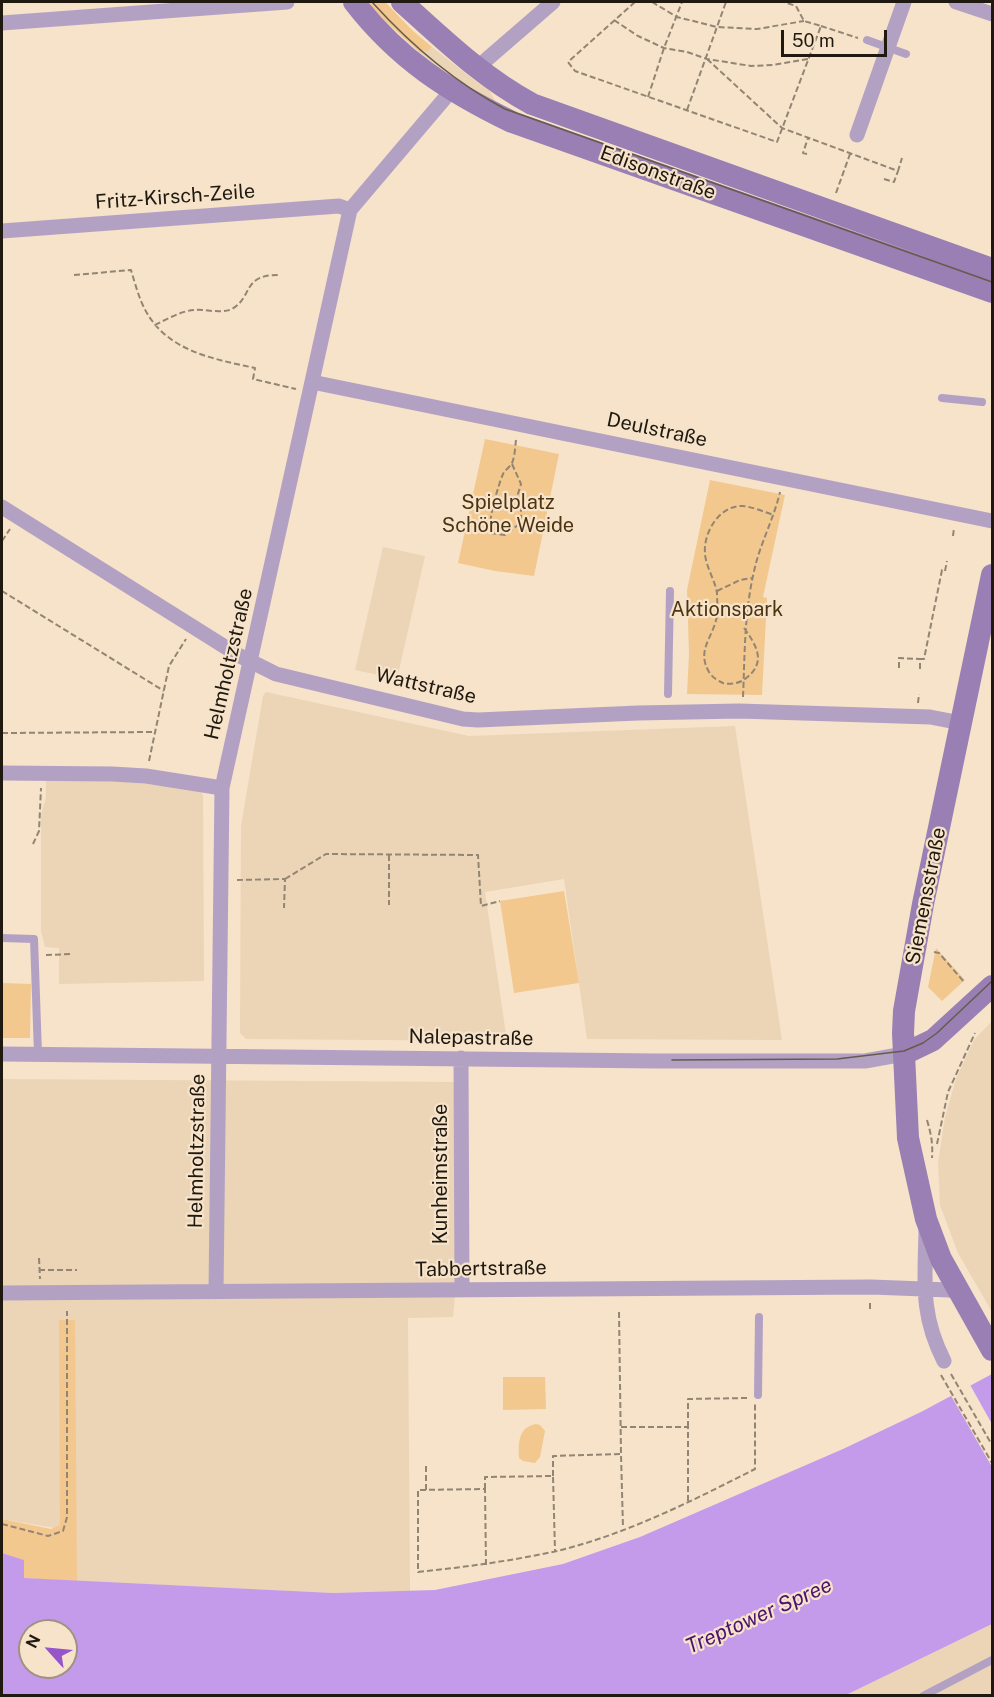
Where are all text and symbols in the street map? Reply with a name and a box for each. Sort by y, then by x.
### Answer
scale bar [784,18,890,56]
text: 50 m [792,30,835,51]
street label: Edisonstraße [597,141,719,205]
street label: Fritz-Kirsch-Zeile [94,179,256,215]
street label: Deulstraße [605,408,709,452]
park label: Spielplatz Schöne Weide [442,491,574,538]
street label: Helmholtzstraße [200,586,258,742]
park label: Aktionspark [671,598,783,622]
street label: Wattstraße [373,663,479,709]
street label: Siemensstraße [901,825,951,967]
street label: Nalepastraße [408,1025,534,1051]
street label: Helmholtzstraße [184,1073,210,1229]
street label: Kunheimstraße [429,1104,453,1244]
street label: Tabbertstraße [415,1256,547,1282]
water label: Treptower Spree [682,1573,836,1659]
north arrow [18,1619,78,1679]
text: N [22,1632,45,1651]

